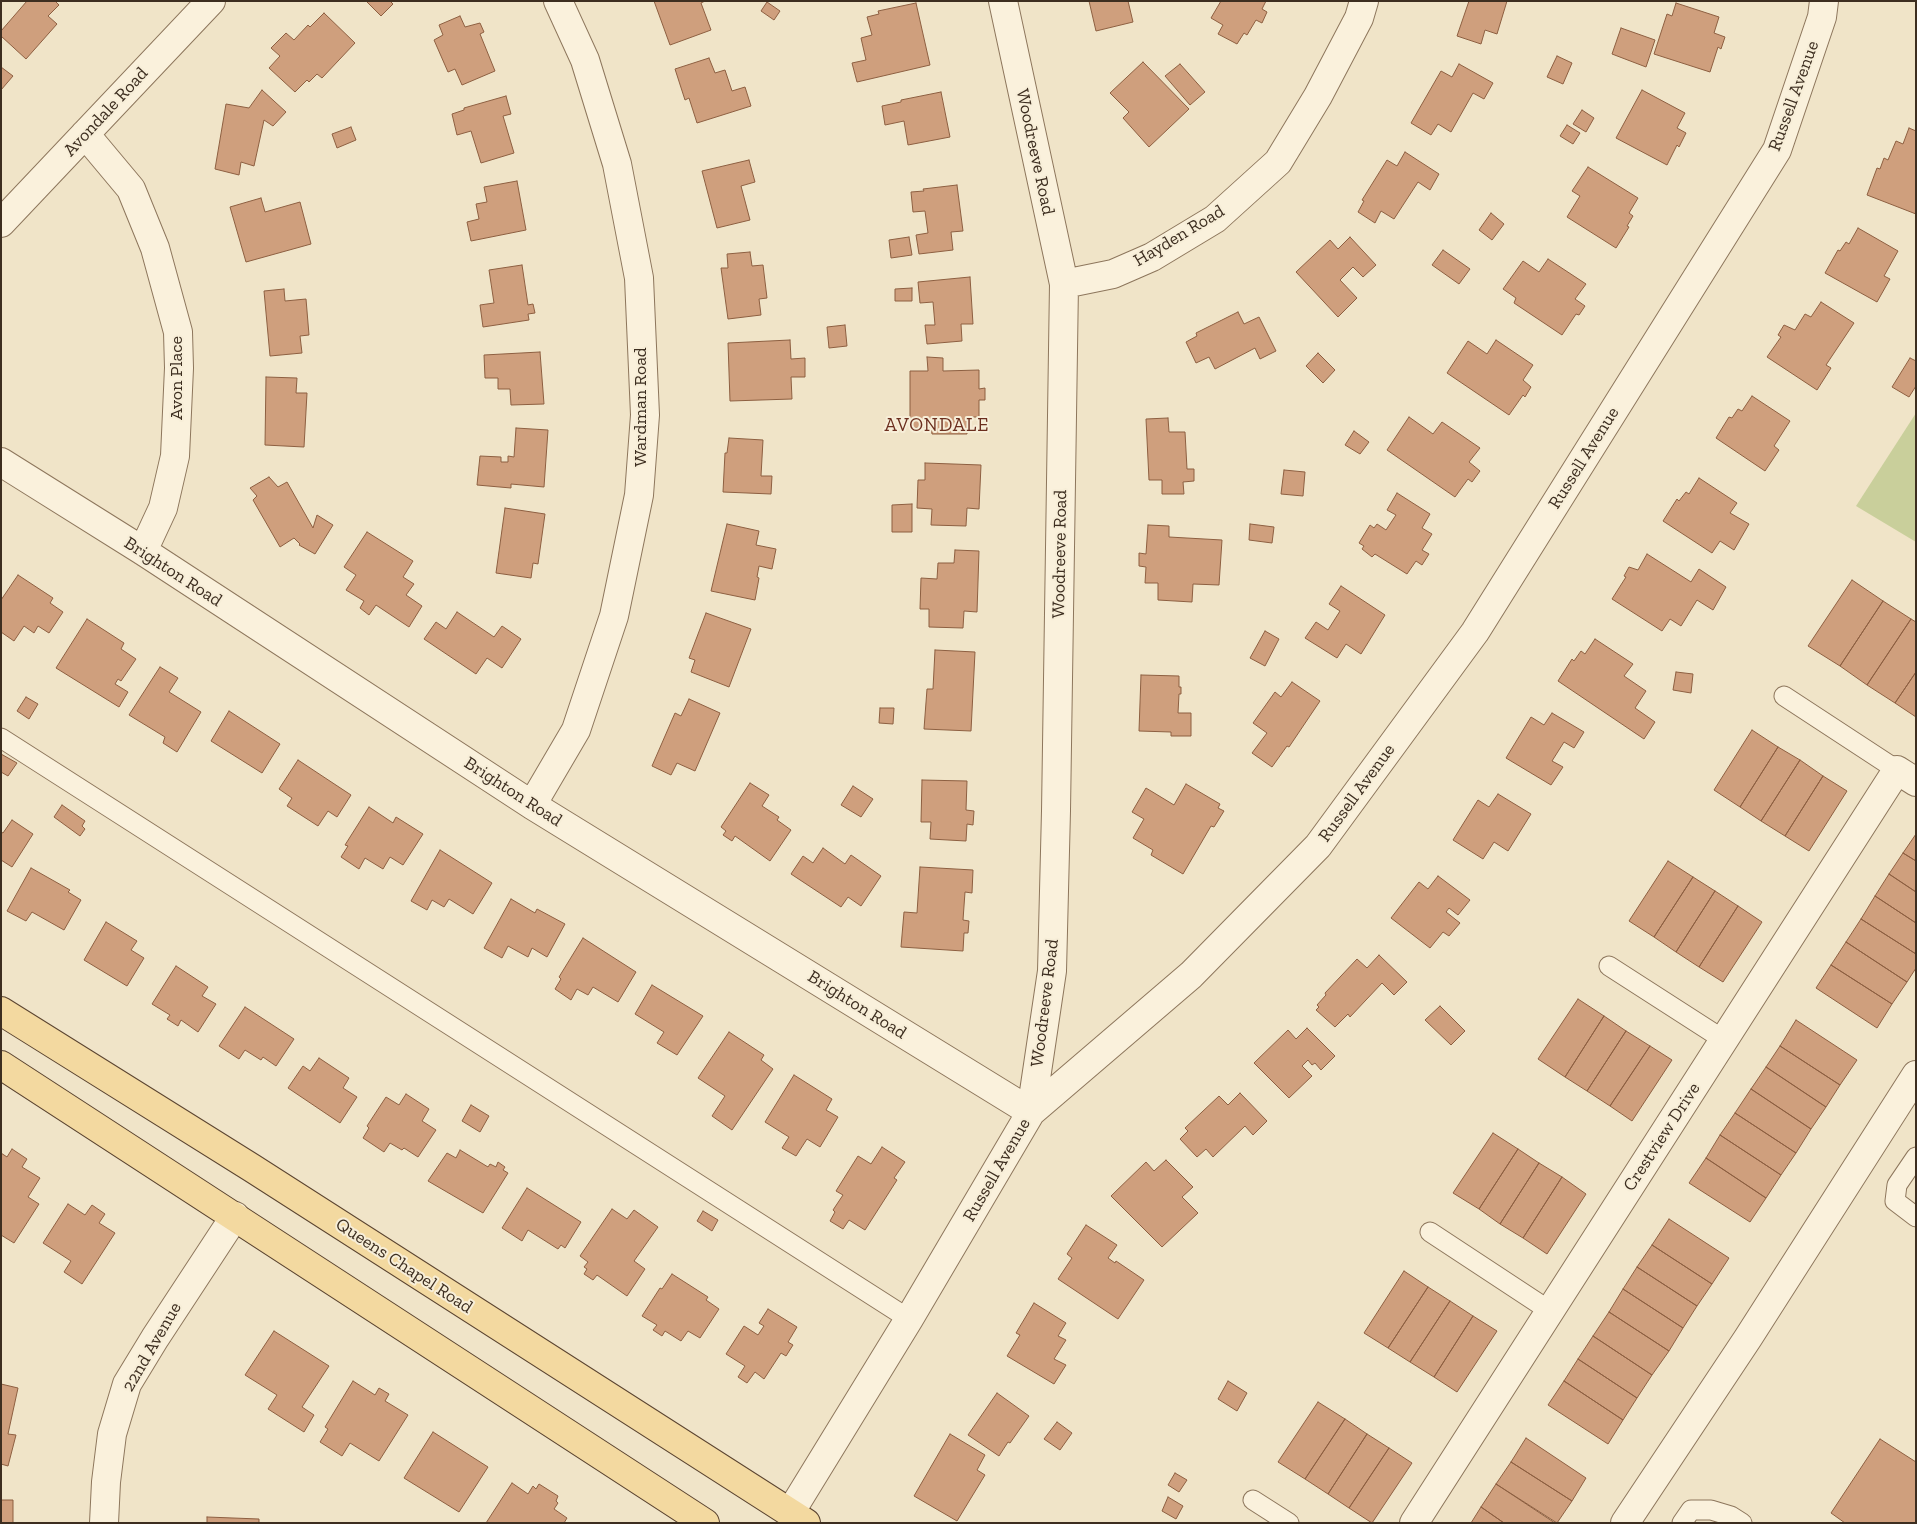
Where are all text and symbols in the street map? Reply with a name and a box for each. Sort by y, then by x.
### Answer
street label: Russell Avenue [1764,38,1824,154]
street label: Avondale Road [59,63,153,161]
street label: Woodreeve Road [1011,87,1059,217]
street label: Hayden Road [1130,200,1228,272]
street label: Avon Place [166,336,188,420]
street label: Wardman Road [630,347,652,467]
street label: Russell Avenue [1544,403,1624,513]
district label: AVONDALE [883,415,991,437]
street label: Woodreeve Road [1048,490,1072,618]
street label: Brighton Road [120,532,226,612]
street label: Russell Avenue [1314,740,1400,846]
street label: Brighton Road [460,752,566,832]
street label: Woodreeve Road [1026,938,1064,1068]
street label: Brighton Road [804,966,910,1044]
street label: Crestview Drive [1619,1079,1705,1195]
street label: Russell Avenue [959,1114,1035,1226]
street label: Queens Chapel Road [331,1214,477,1318]
street label: 22nd Avenue [118,1298,186,1396]

